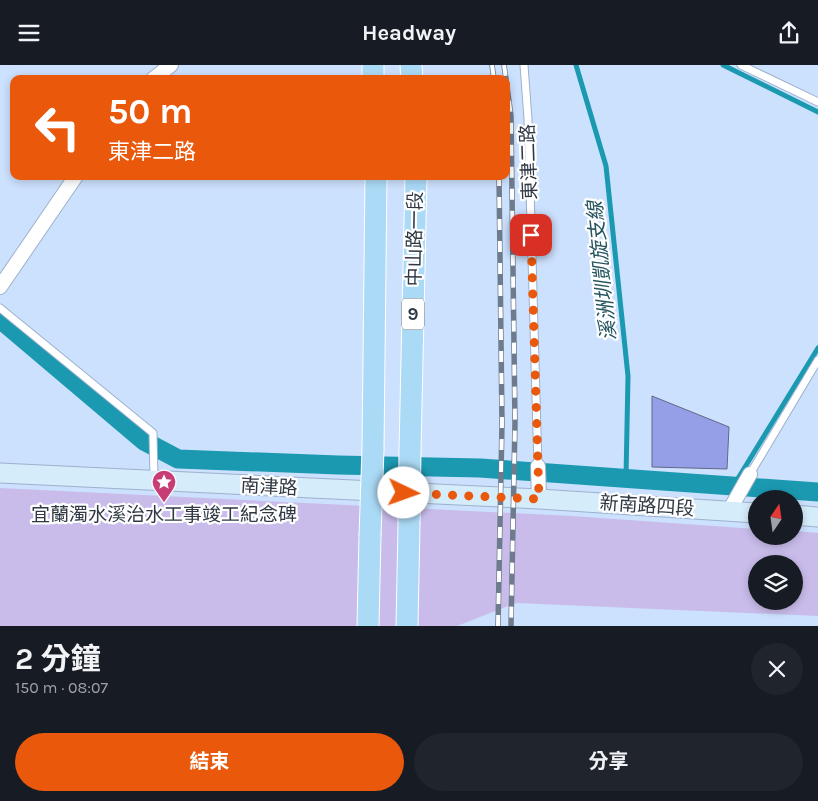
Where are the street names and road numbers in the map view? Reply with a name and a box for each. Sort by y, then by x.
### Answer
street label: 東津二路 [517,124,541,200]
street label: 中山路一段 [403,191,427,287]
road number: 9 [402,298,424,329]
street label: 南津路 [240,475,298,499]
street label: 新南路四段 [599,492,695,520]

